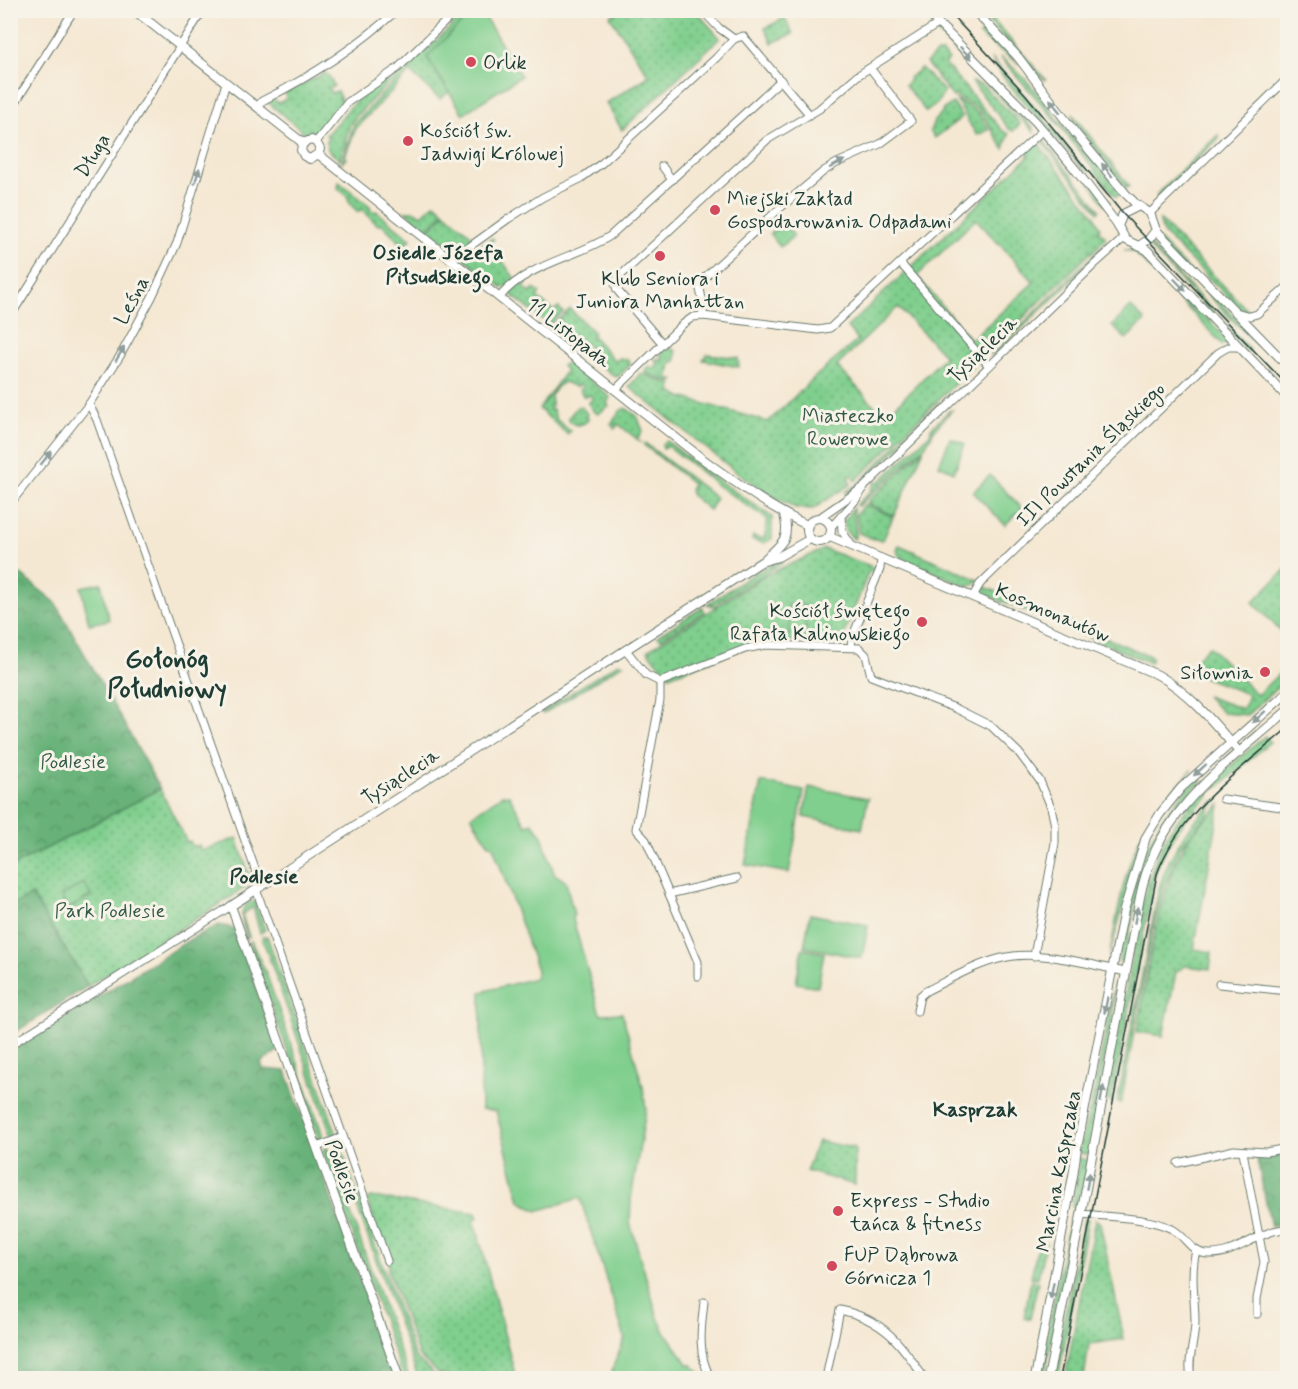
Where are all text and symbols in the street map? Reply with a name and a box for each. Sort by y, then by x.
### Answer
one-way arrow [958,45,972,59]
place label: Orlik [483,50,527,77]
marker: Orlik [464,55,478,69]
one-way arrow [1048,98,1061,114]
place label: Kościół św. Jadwigi Królowej [420,118,564,168]
street label: Długa [69,128,117,183]
marker: Kościół św. Jadwigi Królowej [401,134,415,148]
one-way arrow [829,159,846,169]
one-way arrow [1102,163,1114,178]
one-way arrow [193,167,202,185]
place label: Miejski Zakład Gospodarowania Odpadami [727,186,952,236]
marker: Miejski Zakład Gospodarowania Odpadami [708,203,722,217]
district label: Osiedle Józefa Piłsudskiego [373,239,503,293]
marker: Klub Seniora i Juniora Manhattan [653,249,667,263]
place label: Klub Seniora i Juniora Manhattan [576,266,744,316]
street label: Leśna [108,272,156,330]
one-way arrow [1173,277,1187,292]
street label: 11 Listopada [520,292,617,375]
street label: Tysiąclecia [942,309,1025,390]
one-way arrow [115,346,126,362]
street label: III Powstania Śląskiego [1010,377,1172,534]
park label: Miasteczko Rowerowe [802,403,894,453]
one-way arrow [40,451,52,466]
street label: Kosmonautów [991,577,1114,650]
place label: Kościół świętego Rafała Kalinowskiego [730,598,910,650]
marker: Kościół świętego Rafała Kalinowskiego [915,615,929,629]
district label: Gołonóg Południowy [107,643,227,707]
place label: Siłownia [1180,660,1254,687]
marker: Siłownia [1258,665,1272,679]
one-way arrow [1251,711,1267,724]
street label: Tysiąclecia [357,742,446,812]
park label: Podlesie [40,749,106,776]
one-way arrow [1193,763,1208,776]
district label: Podlesie [230,863,299,891]
park label: Park Podlesie [55,898,166,925]
one-way arrow [1132,905,1141,924]
one-way arrow [1101,996,1110,1015]
one-way arrow [1098,1084,1107,1103]
street label: Marcina Kasprzaka [1031,1088,1088,1255]
district label: Kasprzak [933,1096,1018,1124]
street label: Podlesie [318,1136,366,1207]
one-way arrow [1084,1171,1093,1190]
place label: Express - Studio tańca & fitness [849,1188,990,1238]
marker: Express - Studio tańca & fitness [831,1204,845,1218]
place label: FUP Dąbrowa Górnicza 1 [844,1242,959,1292]
marker: FUP Dąbrowa Górnicza 1 [825,1259,839,1273]
one-way arrow [1047,1282,1056,1301]

